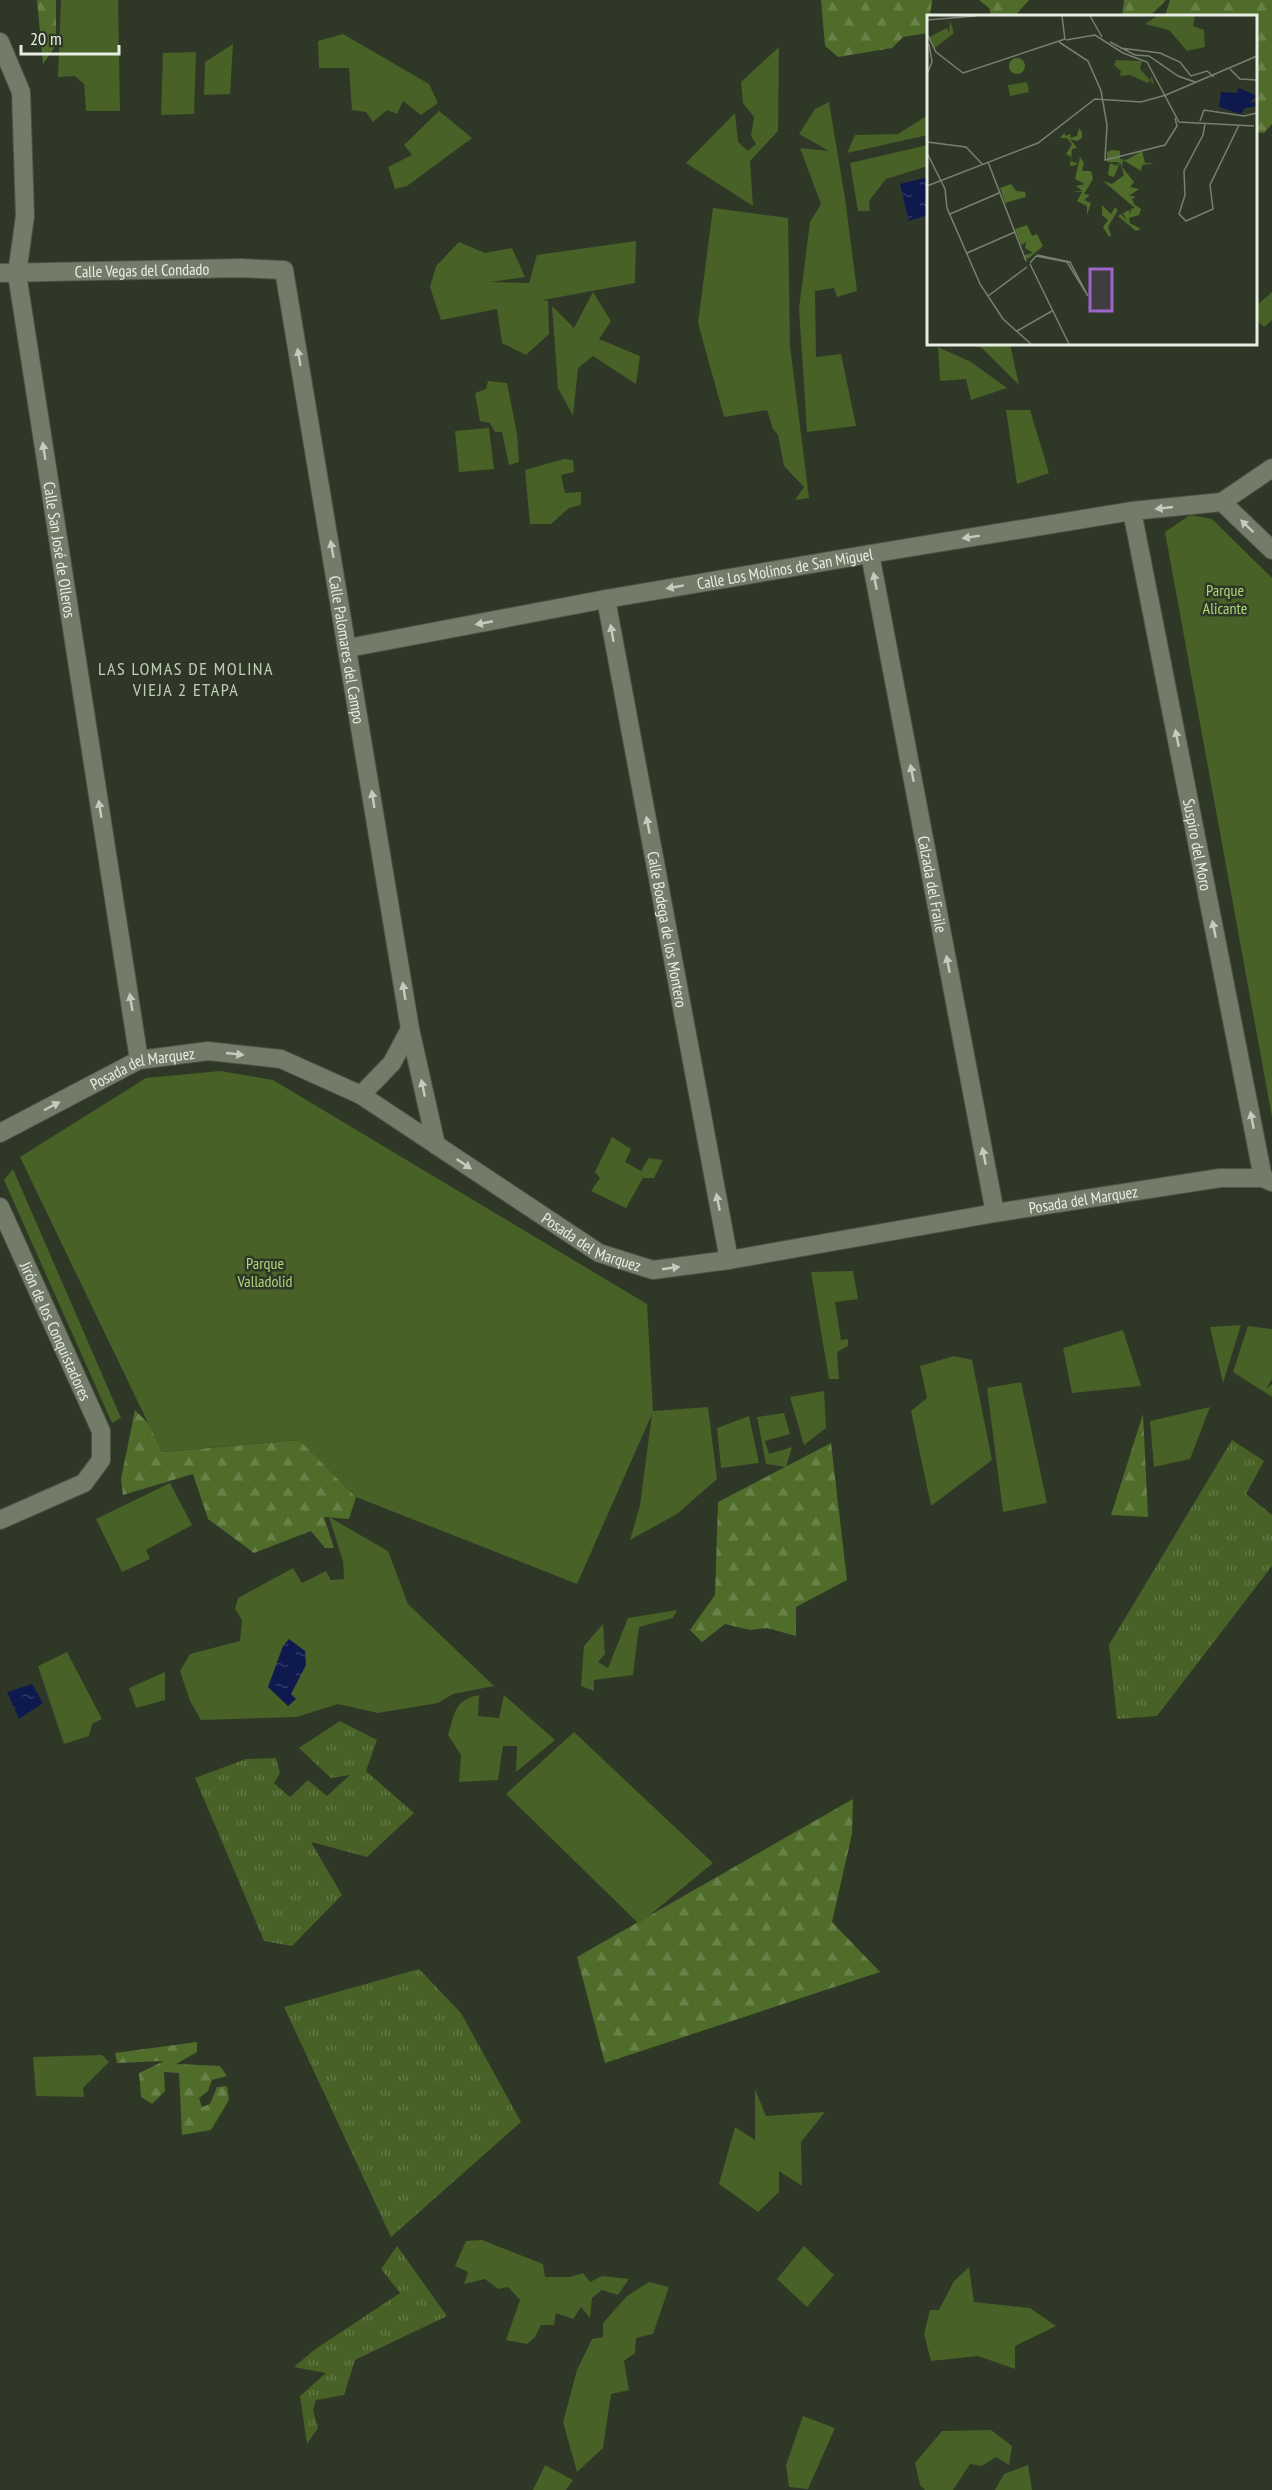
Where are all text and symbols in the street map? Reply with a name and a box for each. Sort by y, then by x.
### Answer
inset map [927,15,1257,345]
scale bar [21,18,118,56]
text: 20 m [30,27,62,50]
street label: Calle Vegas del Condado [74,259,210,281]
one-way arrow [294,347,303,366]
one-way arrow [40,441,49,460]
street label: Calle San José de Olleros [39,480,80,619]
one-way arrow [1154,503,1173,513]
one-way arrow [1241,520,1255,534]
one-way arrow [962,533,981,542]
one-way arrow [327,539,336,558]
street label: Calle Los Molinos de San Miguel [695,544,875,593]
one-way arrow [870,571,879,590]
street label: Calle Palomares del Campo [325,574,369,725]
park label: Parque Alicante [1203,580,1247,618]
one-way arrow [666,583,685,592]
one-way arrow [474,619,493,628]
one-way arrow [607,624,616,643]
district label: LAS LOMAS DE MOLINA VIEJA 2 ETAPA [98,657,274,701]
one-way arrow [1171,728,1181,747]
one-way arrow [907,763,916,782]
one-way arrow [368,789,377,808]
street label: Suspiro del Moro [1179,797,1216,893]
one-way arrow [96,800,105,819]
one-way arrow [643,815,652,834]
street label: Calzada del Fraile [914,834,952,934]
street label: Calle Bodega de los Montero [643,850,692,1009]
one-way arrow [1209,919,1218,938]
one-way arrow [943,955,952,974]
one-way arrow [399,982,408,1001]
one-way arrow [126,992,135,1011]
street label: Posada del Marquez [87,1043,196,1094]
one-way arrow [225,1049,244,1059]
one-way arrow [418,1078,427,1097]
one-way arrow [43,1101,61,1111]
one-way arrow [1247,1111,1256,1130]
one-way arrow [979,1146,988,1165]
one-way arrow [456,1158,472,1169]
street label: Posada del Marquez [1027,1181,1139,1218]
one-way arrow [714,1193,723,1212]
street label: Posada del Marquez [538,1208,644,1276]
park label: Parque Valladolid [237,1253,293,1291]
street label: Jirón de los Conquistadores [15,1257,96,1404]
one-way arrow [662,1263,681,1272]

